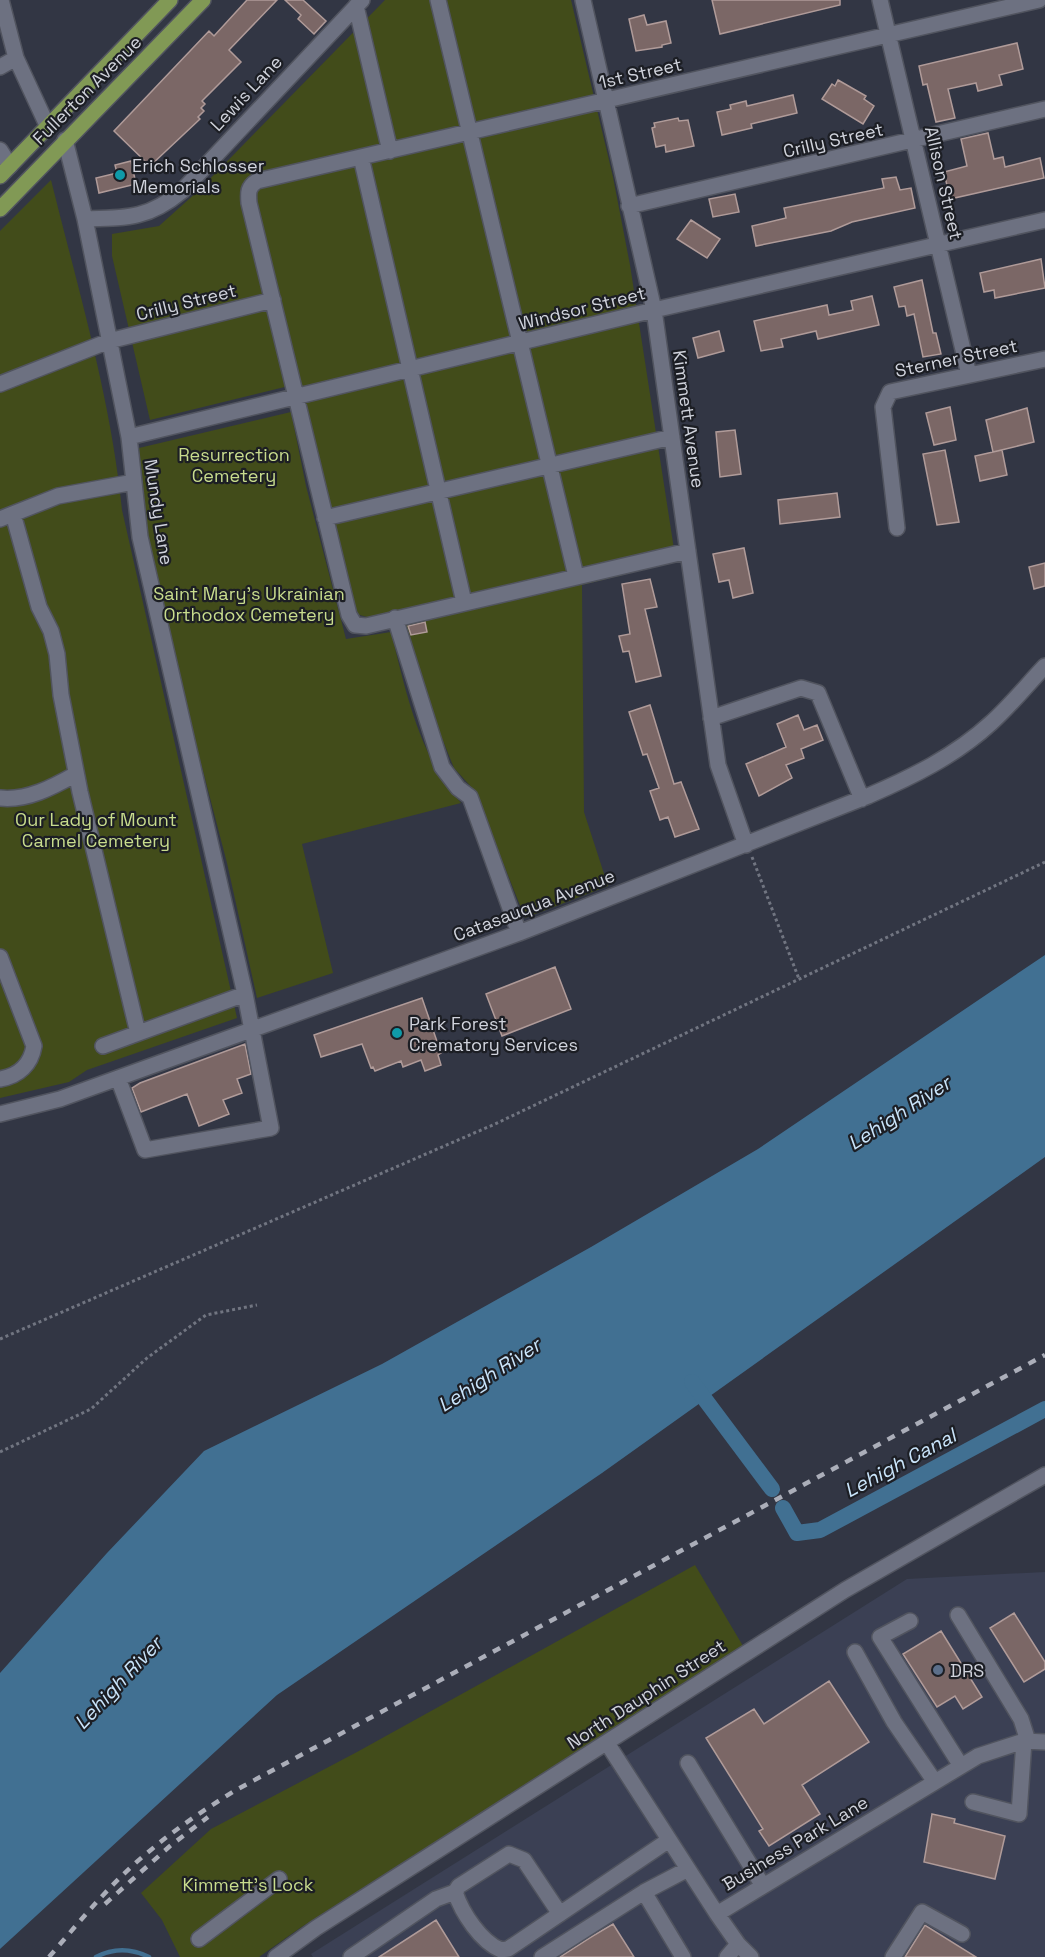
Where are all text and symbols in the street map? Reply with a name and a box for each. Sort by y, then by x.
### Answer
street label: Fullerton Avenue [28,31,146,149]
street label: Lewis Lane [205,50,287,136]
street label: 1st Street [596,52,684,94]
street label: Crilly Street [781,117,885,163]
street label: Allison Street [920,124,968,242]
place label: Erich Schlosser Memorials [132,154,265,198]
marker: Erich Schlosser Memorials [113,168,127,182]
street label: Crilly Street [134,278,238,326]
street label: Windsor Street [516,281,648,335]
street label: Sterner Street [893,334,1019,382]
street label: Kimmett Avenue [668,349,710,489]
park label: Resurrection Cemetery [178,443,290,487]
street label: Mundy Lane [139,457,179,567]
park label: Saint Mary's Ukrainian Orthodox Cemetery [153,582,345,626]
park label: Our Lady of Mount Carmel Cemetery [15,808,177,852]
street label: Catasauqua Avenue [450,864,618,946]
place label: Park Forest Crematory Services [409,1012,578,1056]
marker: Park Forest Crematory Services [390,1026,404,1040]
water label: Lehigh River [843,1069,957,1156]
water label: Lehigh River [433,1331,547,1418]
water label: Lehigh Canal [840,1422,962,1503]
water label: Lehigh River [68,1629,169,1735]
street label: North Dauphin Street [562,1634,730,1754]
place label: DRS [950,1659,984,1682]
marker: DRS [931,1663,945,1677]
street label: Business Park Lane [718,1790,872,1896]
park label: Kimmett's Lock [183,1873,314,1896]

